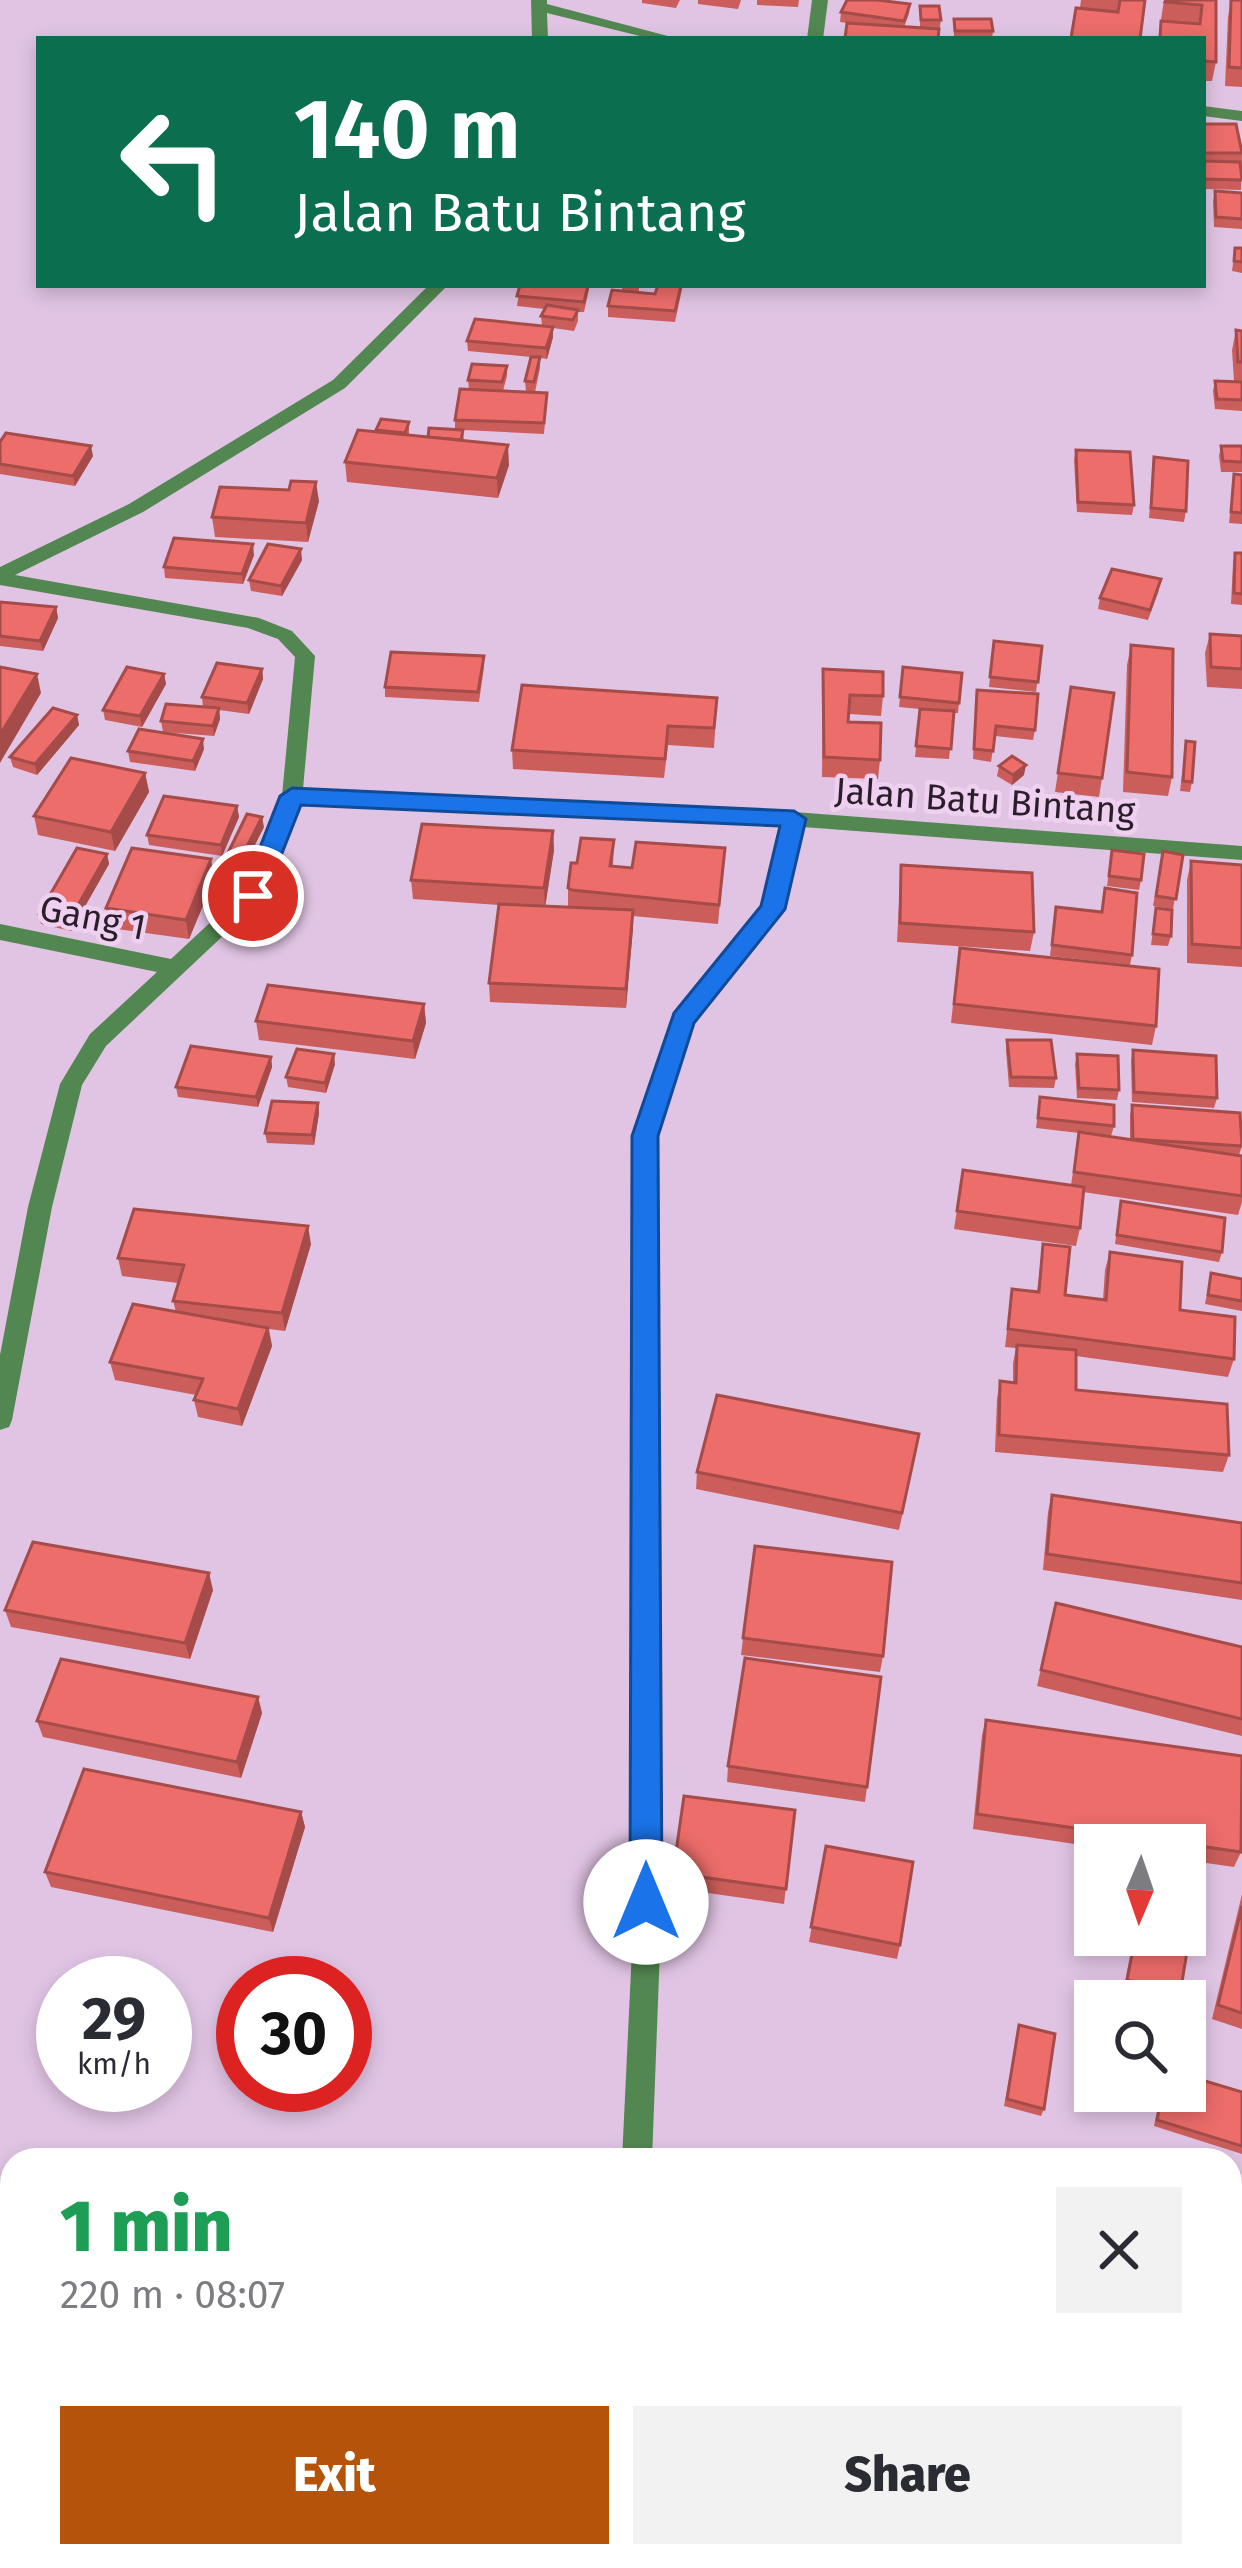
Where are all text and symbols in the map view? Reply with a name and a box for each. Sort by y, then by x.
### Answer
text: 140 m [294,79,520,180]
icon: left [96,84,252,240]
text: Jalan Batu Bintang [294,181,746,245]
street label: Jalan Batu Bintang [833,769,1137,833]
pin [202,845,304,947]
icon: arrive [220,863,286,929]
street label: Gang 1 [36,886,150,950]
north arrow [1074,1824,1206,1956]
map controls [1074,1824,1206,2112]
position arrow [583,1839,709,1965]
speed limit sign: 30 [216,1956,372,2112]
button: search [1074,1980,1206,2112]
text: 29 [82,1983,146,2055]
text: km/h [77,2046,151,2082]
text: 1 min [60,2184,233,2270]
button: close [1056,2187,1182,2313]
text: 220 m · 08:07 [60,2272,285,2318]
button: Exit [60,2406,609,2544]
button: Share [633,2406,1182,2544]

